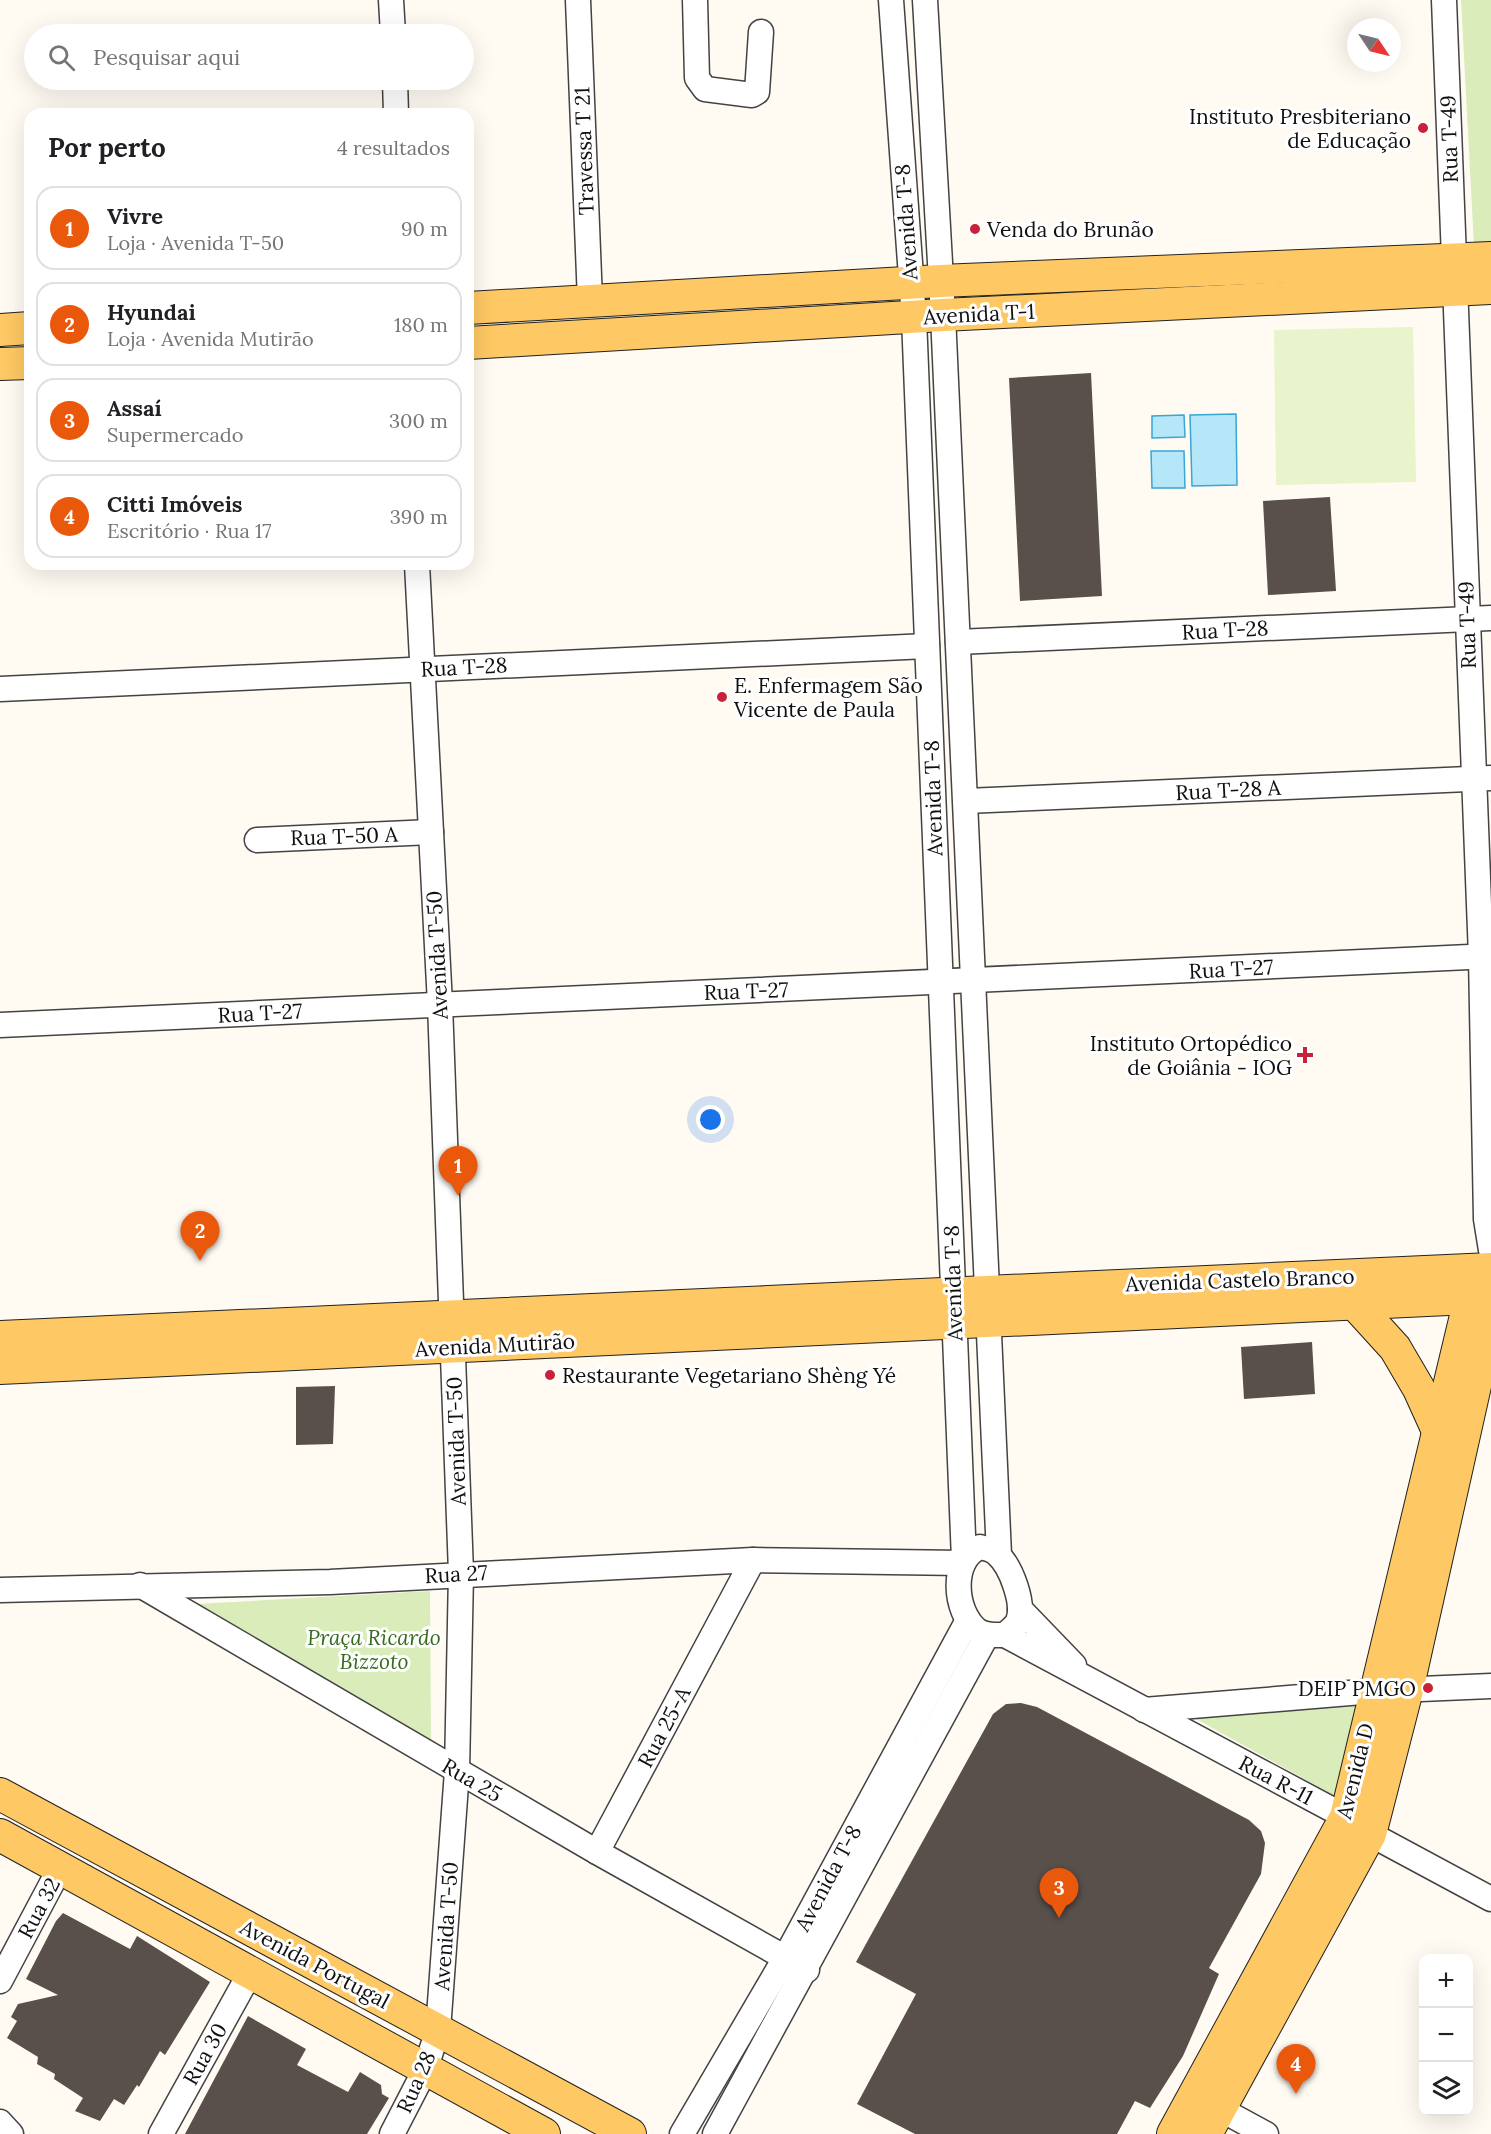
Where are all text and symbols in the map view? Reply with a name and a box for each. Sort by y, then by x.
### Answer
north arrow [1347,18,1401,72]
search box [24,24,474,90]
icon: search [45,41,78,74]
text: Pesquisar aqui [93,43,240,71]
street label: Travessa T 21 [568,86,600,216]
street label: Rua T-49 [1434,95,1464,183]
place label: Instituto Presbiteriano de Educação [1189,103,1411,154]
marker: Instituto Presbiteriano de Educação [1416,121,1430,135]
text: Por perto [48,131,166,164]
text: 4 resultados [337,135,450,160]
street label: Avenida T-8 [888,163,924,282]
text: Vivre [107,202,163,230]
text: 1 [65,216,74,241]
text: 90 m [401,216,448,241]
place label: Venda do Brunão [986,216,1154,243]
marker: Venda do Brunão [968,222,982,236]
text: Loja · Avenida T-50 [107,230,284,255]
text: Hyundai [107,298,196,326]
street label: Avenida T-1 [922,298,1035,330]
text: 2 [64,312,75,337]
text: 180 m [394,312,448,337]
text: Loja · Avenida Mutirão [107,326,314,351]
text: Assaí [107,394,162,422]
text: 3 [64,408,75,433]
text: 300 m [389,408,448,433]
text: Supermercado [107,422,243,447]
text: Citti Imóveis [107,490,243,518]
text: 4 [64,504,75,529]
text: 390 m [390,504,448,529]
text: Escritório · Rua 17 [107,518,271,543]
street label: Rua T-49 [1452,581,1482,669]
street label: Rua T-28 [1181,614,1269,646]
street label: Rua T-28 [420,651,508,683]
place label: E. Enfermagem São Vicente de Paula [733,672,923,723]
marker: E. Enfermagem São Vicente de Paula [715,690,729,704]
street label: Avenida T-8 [917,739,949,858]
street label: Rua T-28 A [1175,774,1282,806]
street label: Rua T-50 A [290,821,399,851]
street label: Avenida T-50 [420,890,454,1021]
street label: Rua T-27 [1188,953,1274,985]
street label: Rua T-27 [703,976,789,1006]
street label: Rua T-27 [217,997,303,1029]
place label: Instituto Ortopédico de Goiânia - IOG [1090,1030,1292,1081]
marker: Instituto Ortopédico de Goiânia - IOG [1296,1046,1314,1064]
your location [696,1105,725,1134]
pin: 1 [438,1146,478,1196]
pin: 2 [180,1212,220,1261]
street label: Avenida T-8 [937,1224,969,1343]
street label: Avenida Castelo Branco [1124,1263,1355,1298]
street label: Avenida Mutirão [413,1327,576,1363]
place label: Restaurante Vegetariano Shèng Yé [562,1362,896,1389]
marker: Restaurante Vegetariano Shèng Yé [543,1368,557,1382]
street label: Avenida T-50 [440,1376,472,1507]
street label: Rua 27 [424,1559,489,1589]
park label: Praça Ricardo Bizzoto [307,1624,441,1675]
place label: DEIP PMGO [1298,1675,1416,1702]
street label: Rua 25-A [631,1681,697,1772]
marker: DEIP PMGO [1421,1681,1435,1695]
street label: Avenida D [1330,1720,1380,1823]
street label: Rua R-11 [1234,1749,1318,1811]
street label: Rua 25 [437,1752,507,1808]
street label: Avenida T-8 [788,1820,867,1937]
street label: Avenida T-50 [428,1861,464,1992]
pin: 3 [1040,1868,1078,1918]
street label: Rua 32 [12,1873,66,1943]
street label: Avenida Portugal [235,1913,394,2015]
map controls [1419,1954,1473,2116]
button: + [1419,1954,1473,2008]
button: − [1419,2008,1473,2062]
street label: Rua 30 [177,2018,233,2090]
pin: 4 [1276,2044,1316,2094]
street label: Rua 28 [390,2047,442,2117]
button: layers [1419,2062,1473,2116]

